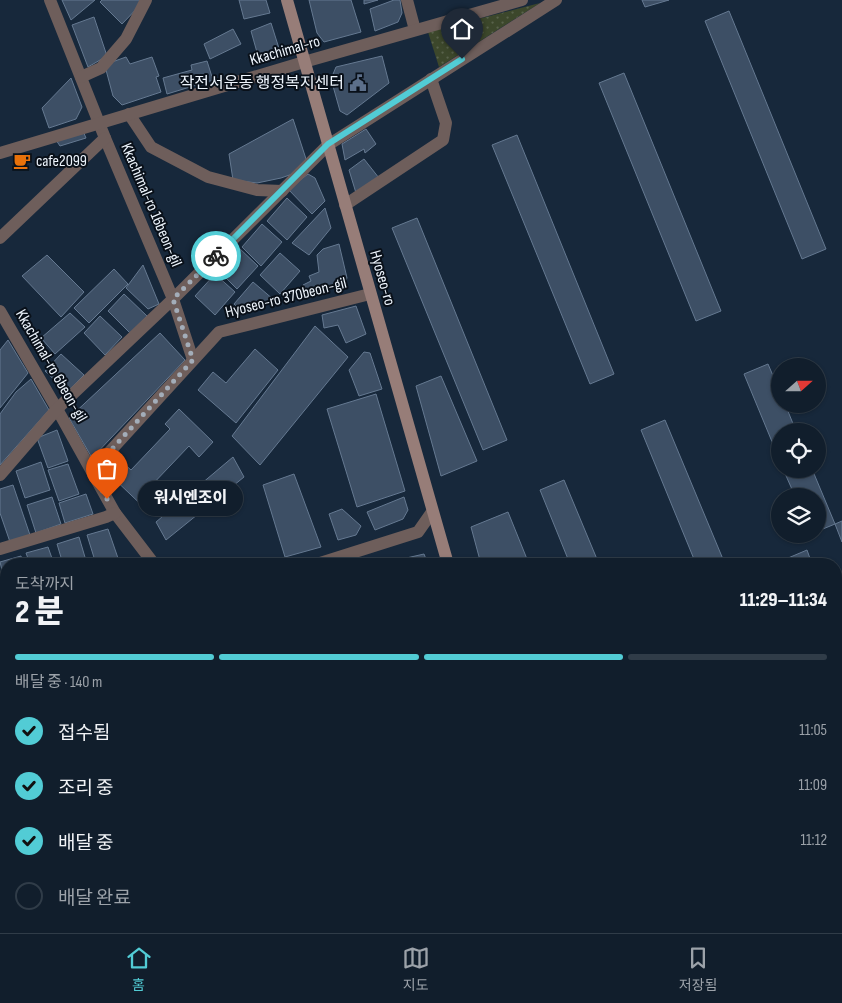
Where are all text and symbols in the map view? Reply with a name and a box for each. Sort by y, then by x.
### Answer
pin [441,8,483,59]
icon: home [448,15,476,43]
street label: Kkachimal-ro [248,32,322,70]
public building icon: 작전서운동 행정복지센터 [348,73,368,93]
place label: 작전서운동 행정복지센터 [180,74,344,93]
street label: Kkachimal-ro 16beon-gil [116,140,186,270]
cafe icon: cafe2099 [12,151,32,171]
place label: cafe2099 [36,152,87,171]
courier [191,231,241,281]
icon: bike [202,242,230,270]
street label: Hyoseo-ro [365,248,399,308]
street label: Hyoseo-ro 370beon-gil [223,274,349,322]
street label: Kkachimal-ro 6beon-gil [11,306,91,426]
north arrow [771,358,826,412]
map controls [771,358,826,543]
button: locate [771,423,826,478]
pin [86,448,128,499]
icon: bag [93,455,121,483]
callout: 워시엔조이 [137,482,242,516]
button: layers [771,488,826,543]
text: 워시엔조이 [154,489,227,508]
text: 도착까지 [15,575,74,594]
text: 11:29–11:34 [740,589,827,612]
text: 2 분 [15,593,64,632]
text: 배달 중 · 140 m [15,673,102,692]
icon: check [15,717,43,745]
text: 11:05 [799,721,827,740]
text: 접수됨 [58,722,110,745]
icon: check [15,772,43,800]
text: 11:09 [799,776,827,795]
text: 조리 중 [58,777,113,800]
icon: check [15,827,43,855]
text: 11:12 [800,831,827,850]
text: 배달 중 [58,832,113,855]
text: 배달 완료 [58,887,131,910]
tab: 홈 [125,944,153,994]
tab: 지도 [402,944,430,994]
tab: 저장됨 [679,944,717,994]

